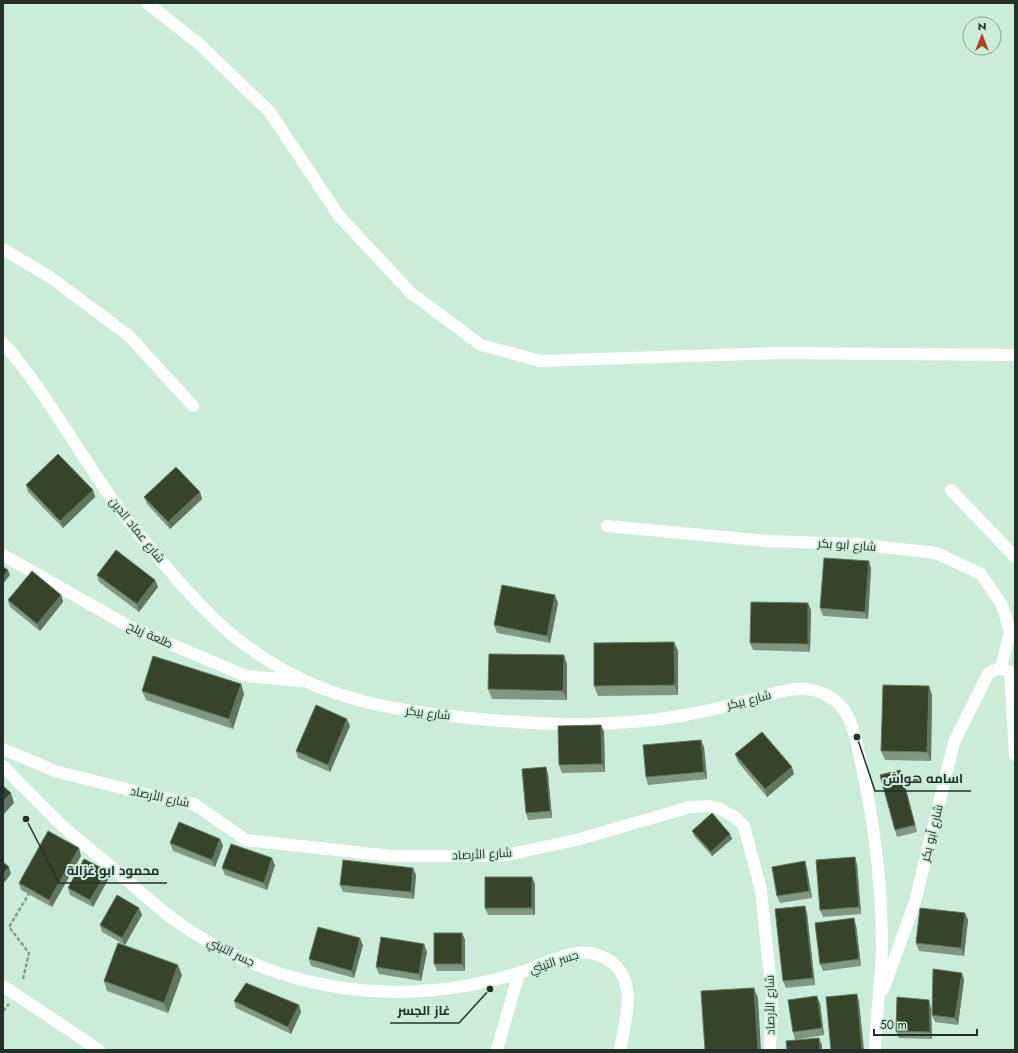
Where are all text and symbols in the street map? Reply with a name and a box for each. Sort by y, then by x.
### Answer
north arrow [962,16,1002,56]
text: N [978,18,986,34]
street label: شارع عماد الدين [105,493,169,567]
street label: شارع ابو بكر [816,534,877,556]
street label: طلعة زبلح [124,617,176,653]
street label: شارع بيكر [724,686,773,714]
street label: شارع بيكر [404,701,452,725]
callout: اسامه هواش [875,766,971,791]
text: اسامه هواش [883,769,963,788]
street label: شارع الأرصاد [129,782,191,812]
street label: شارع أبو بكر [916,802,948,865]
street label: شارع الأرصاد [451,843,513,865]
callout: محمود ابو غزالة [59,858,167,883]
text: محمود ابو غزالة [67,861,159,880]
street label: جسر التيتي [204,933,258,972]
street label: جسر التيتي [527,946,581,979]
street label: شارع الأرصاد [760,975,780,1035]
callout: غاز الجسر [390,998,459,1023]
text: غاز الجسر [397,1001,450,1020]
scale bar [874,1011,977,1037]
text: 50 m [880,1016,907,1034]

